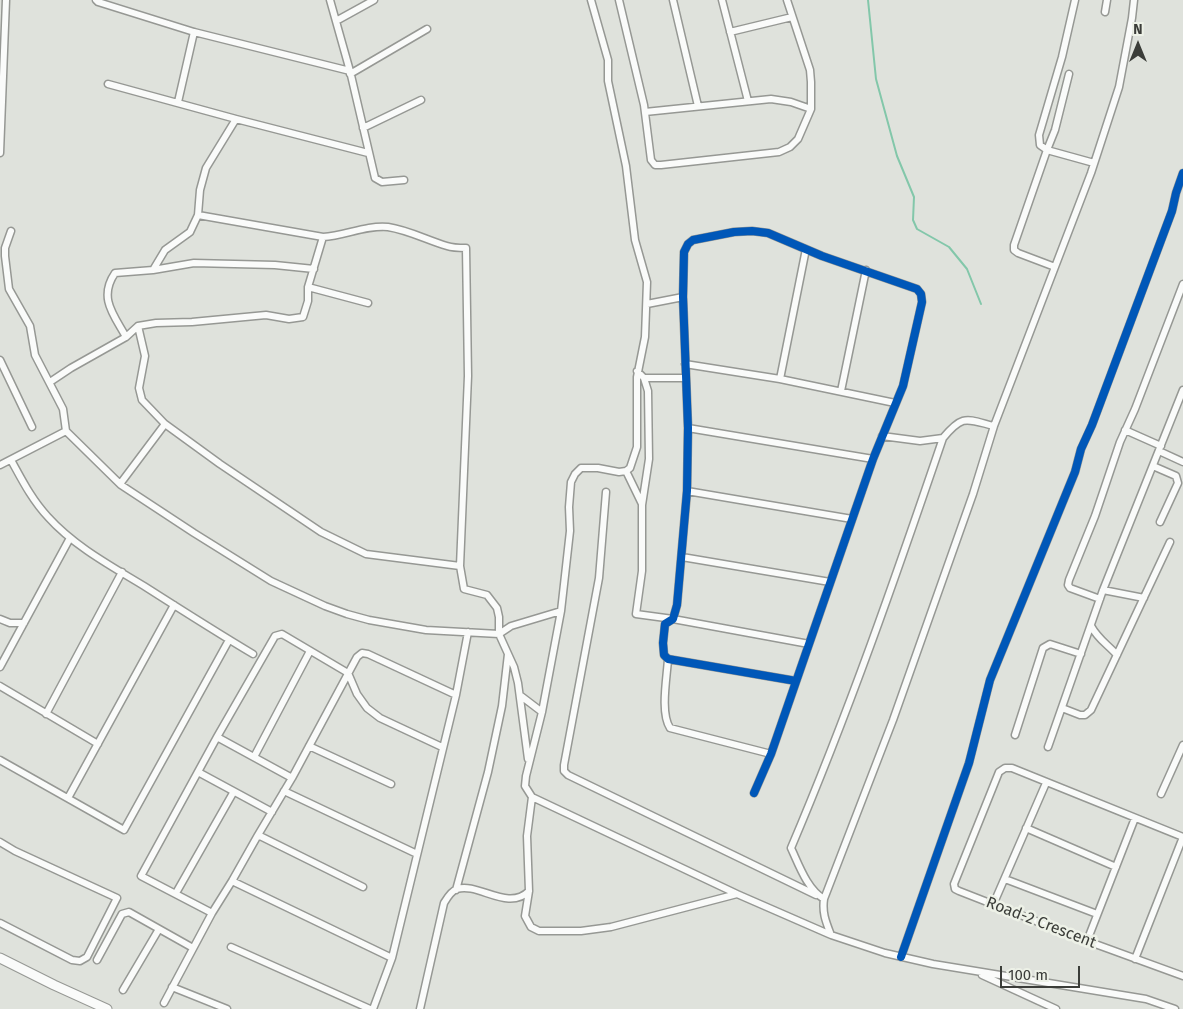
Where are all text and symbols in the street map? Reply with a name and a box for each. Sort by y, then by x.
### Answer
north arrow [1113,20,1163,70]
text: N [1133,21,1143,38]
street label: Road-2 Crescent [983,893,1099,953]
scale bar [1003,956,1083,988]
text: 100 m [1008,966,1048,984]

